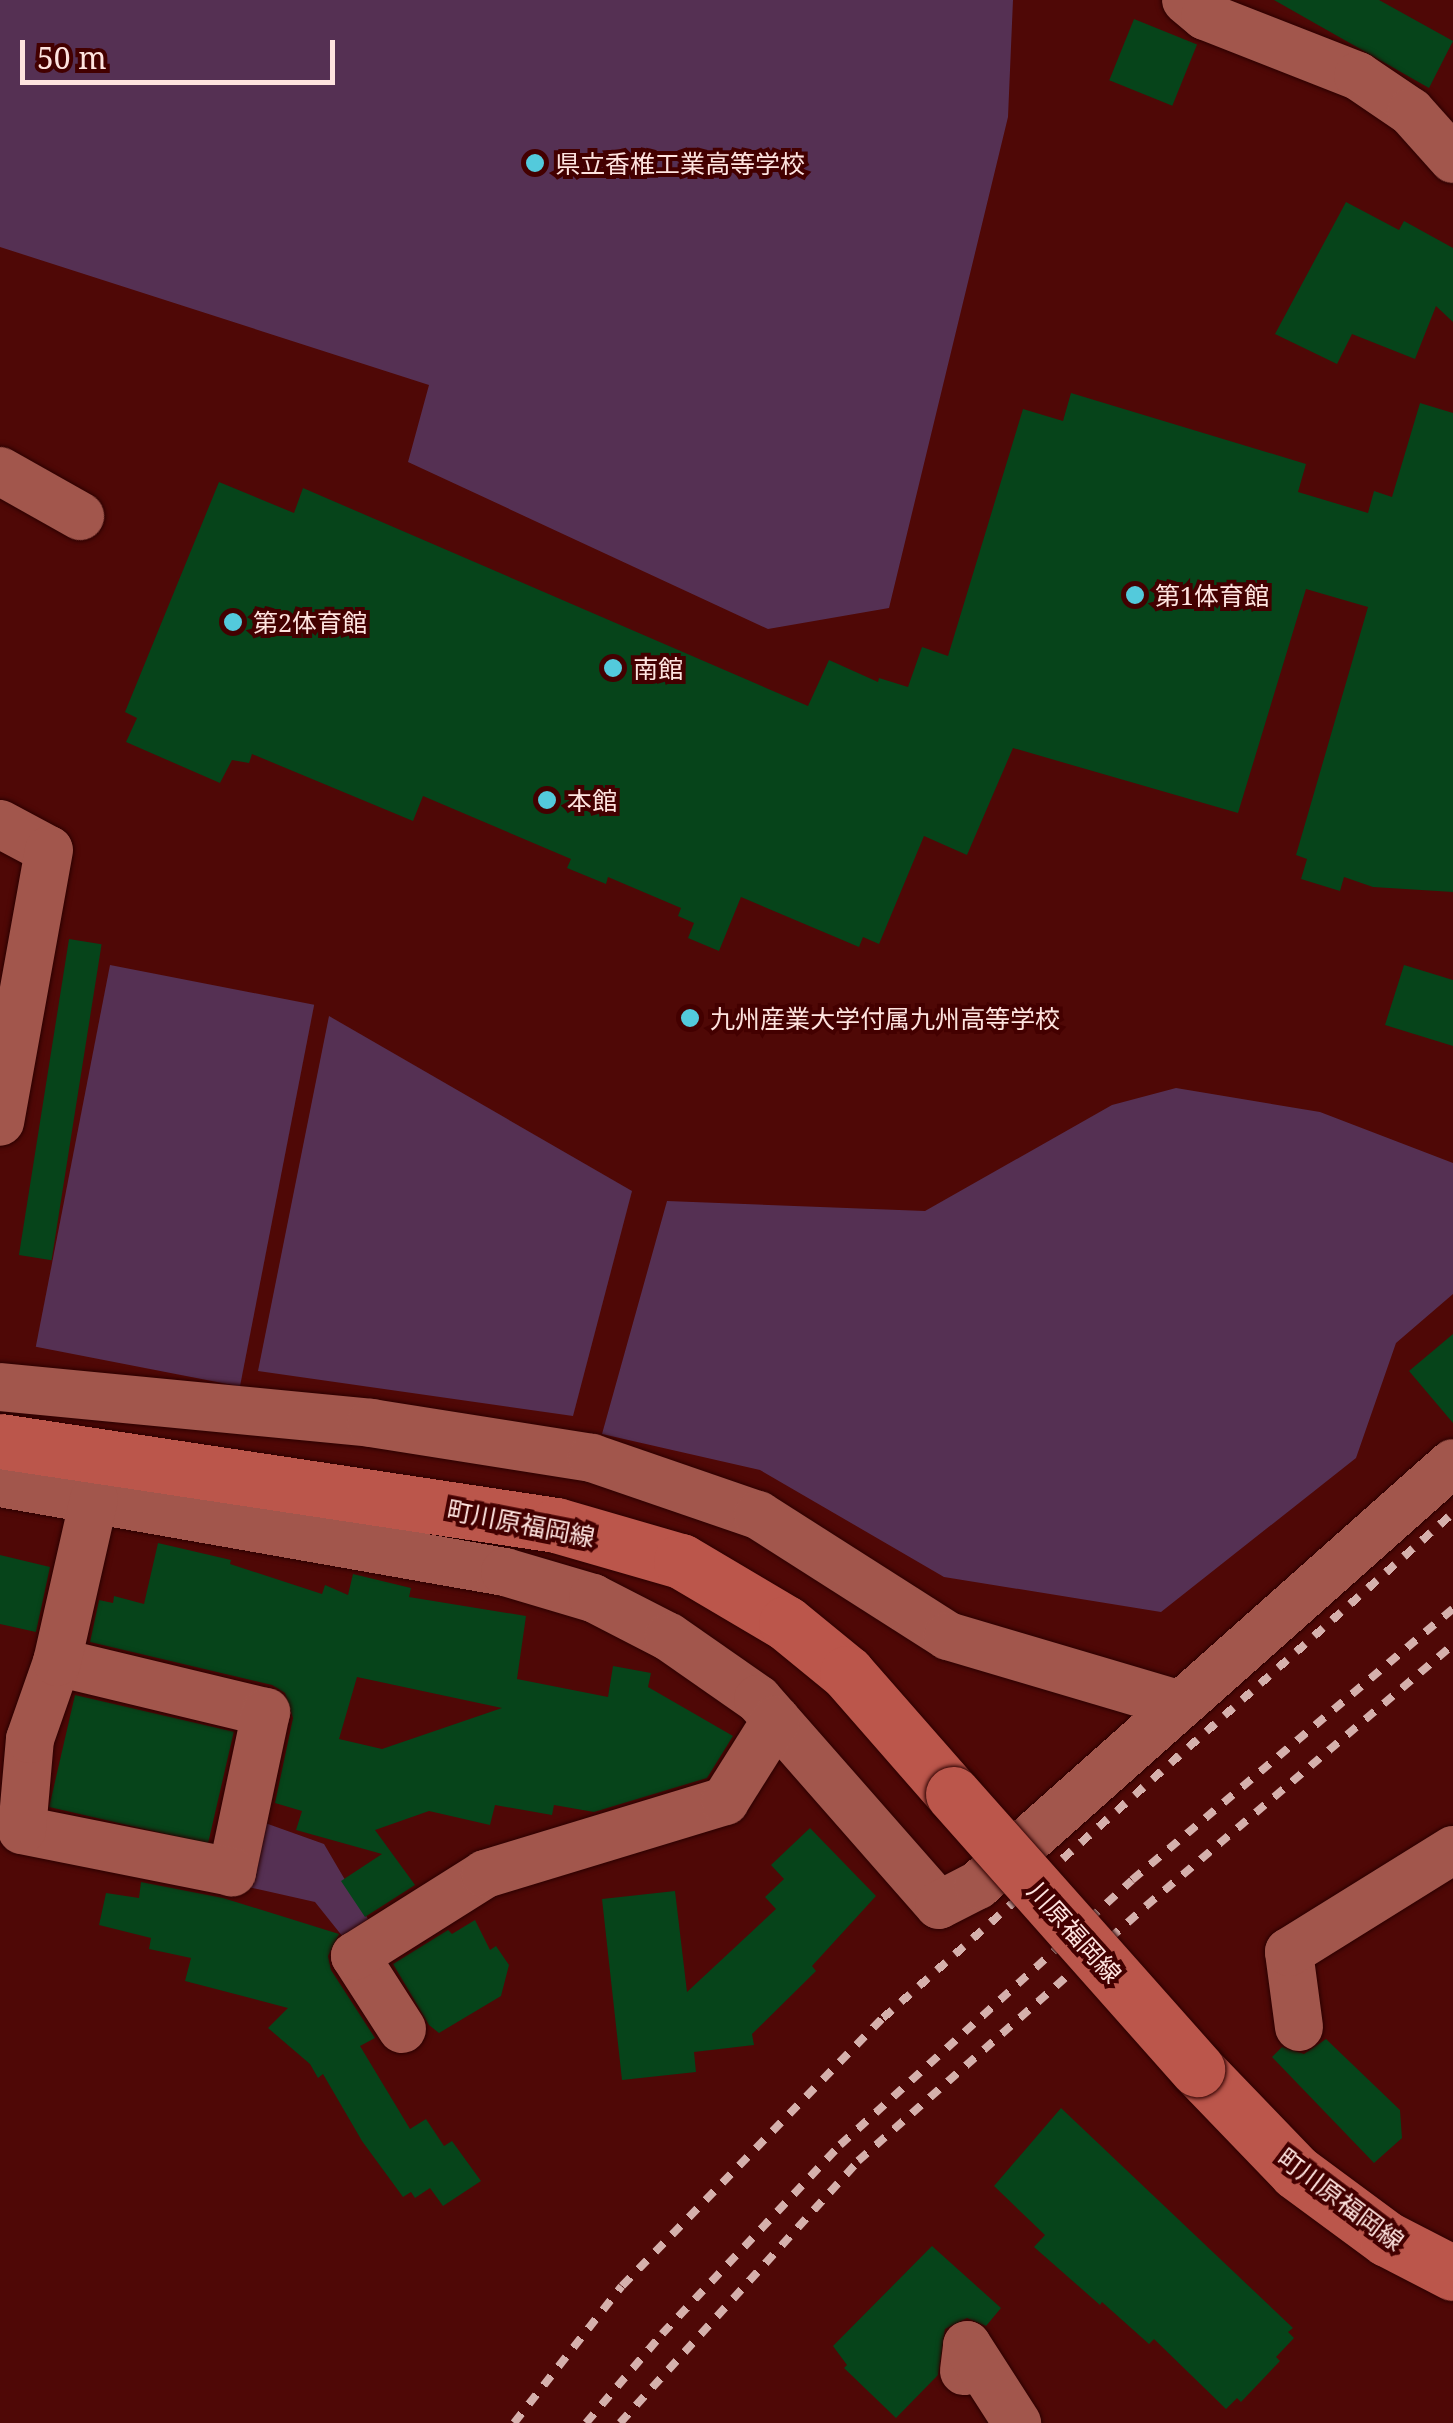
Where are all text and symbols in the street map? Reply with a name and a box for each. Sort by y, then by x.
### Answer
scale bar [25,20,340,82]
text: 50 m [37,37,107,78]
place label: 県立香椎工業高等学校 [555,148,805,178]
marker: 県立香椎工業高等学校 [524,152,546,174]
place label: 第1体育館 [1155,580,1269,610]
marker: 第1体育館 [1124,584,1146,606]
place label: 第2体育館 [253,607,367,637]
marker: 第2体育館 [222,611,244,633]
place label: 南館 [633,653,683,683]
marker: 南館 [602,657,624,679]
place label: 本館 [567,785,617,815]
marker: 本館 [536,789,558,811]
place label: 九州産業大学付属九州高等学校 [710,1003,1060,1033]
marker: 九州産業大学付属九州高等学校 [679,1007,701,1029]
street label: 町川原福岡線 [445,1494,597,1552]
street label: 川原福岡線 [1022,1876,1128,1988]
street label: 町川原福岡線 [1272,2142,1410,2256]

